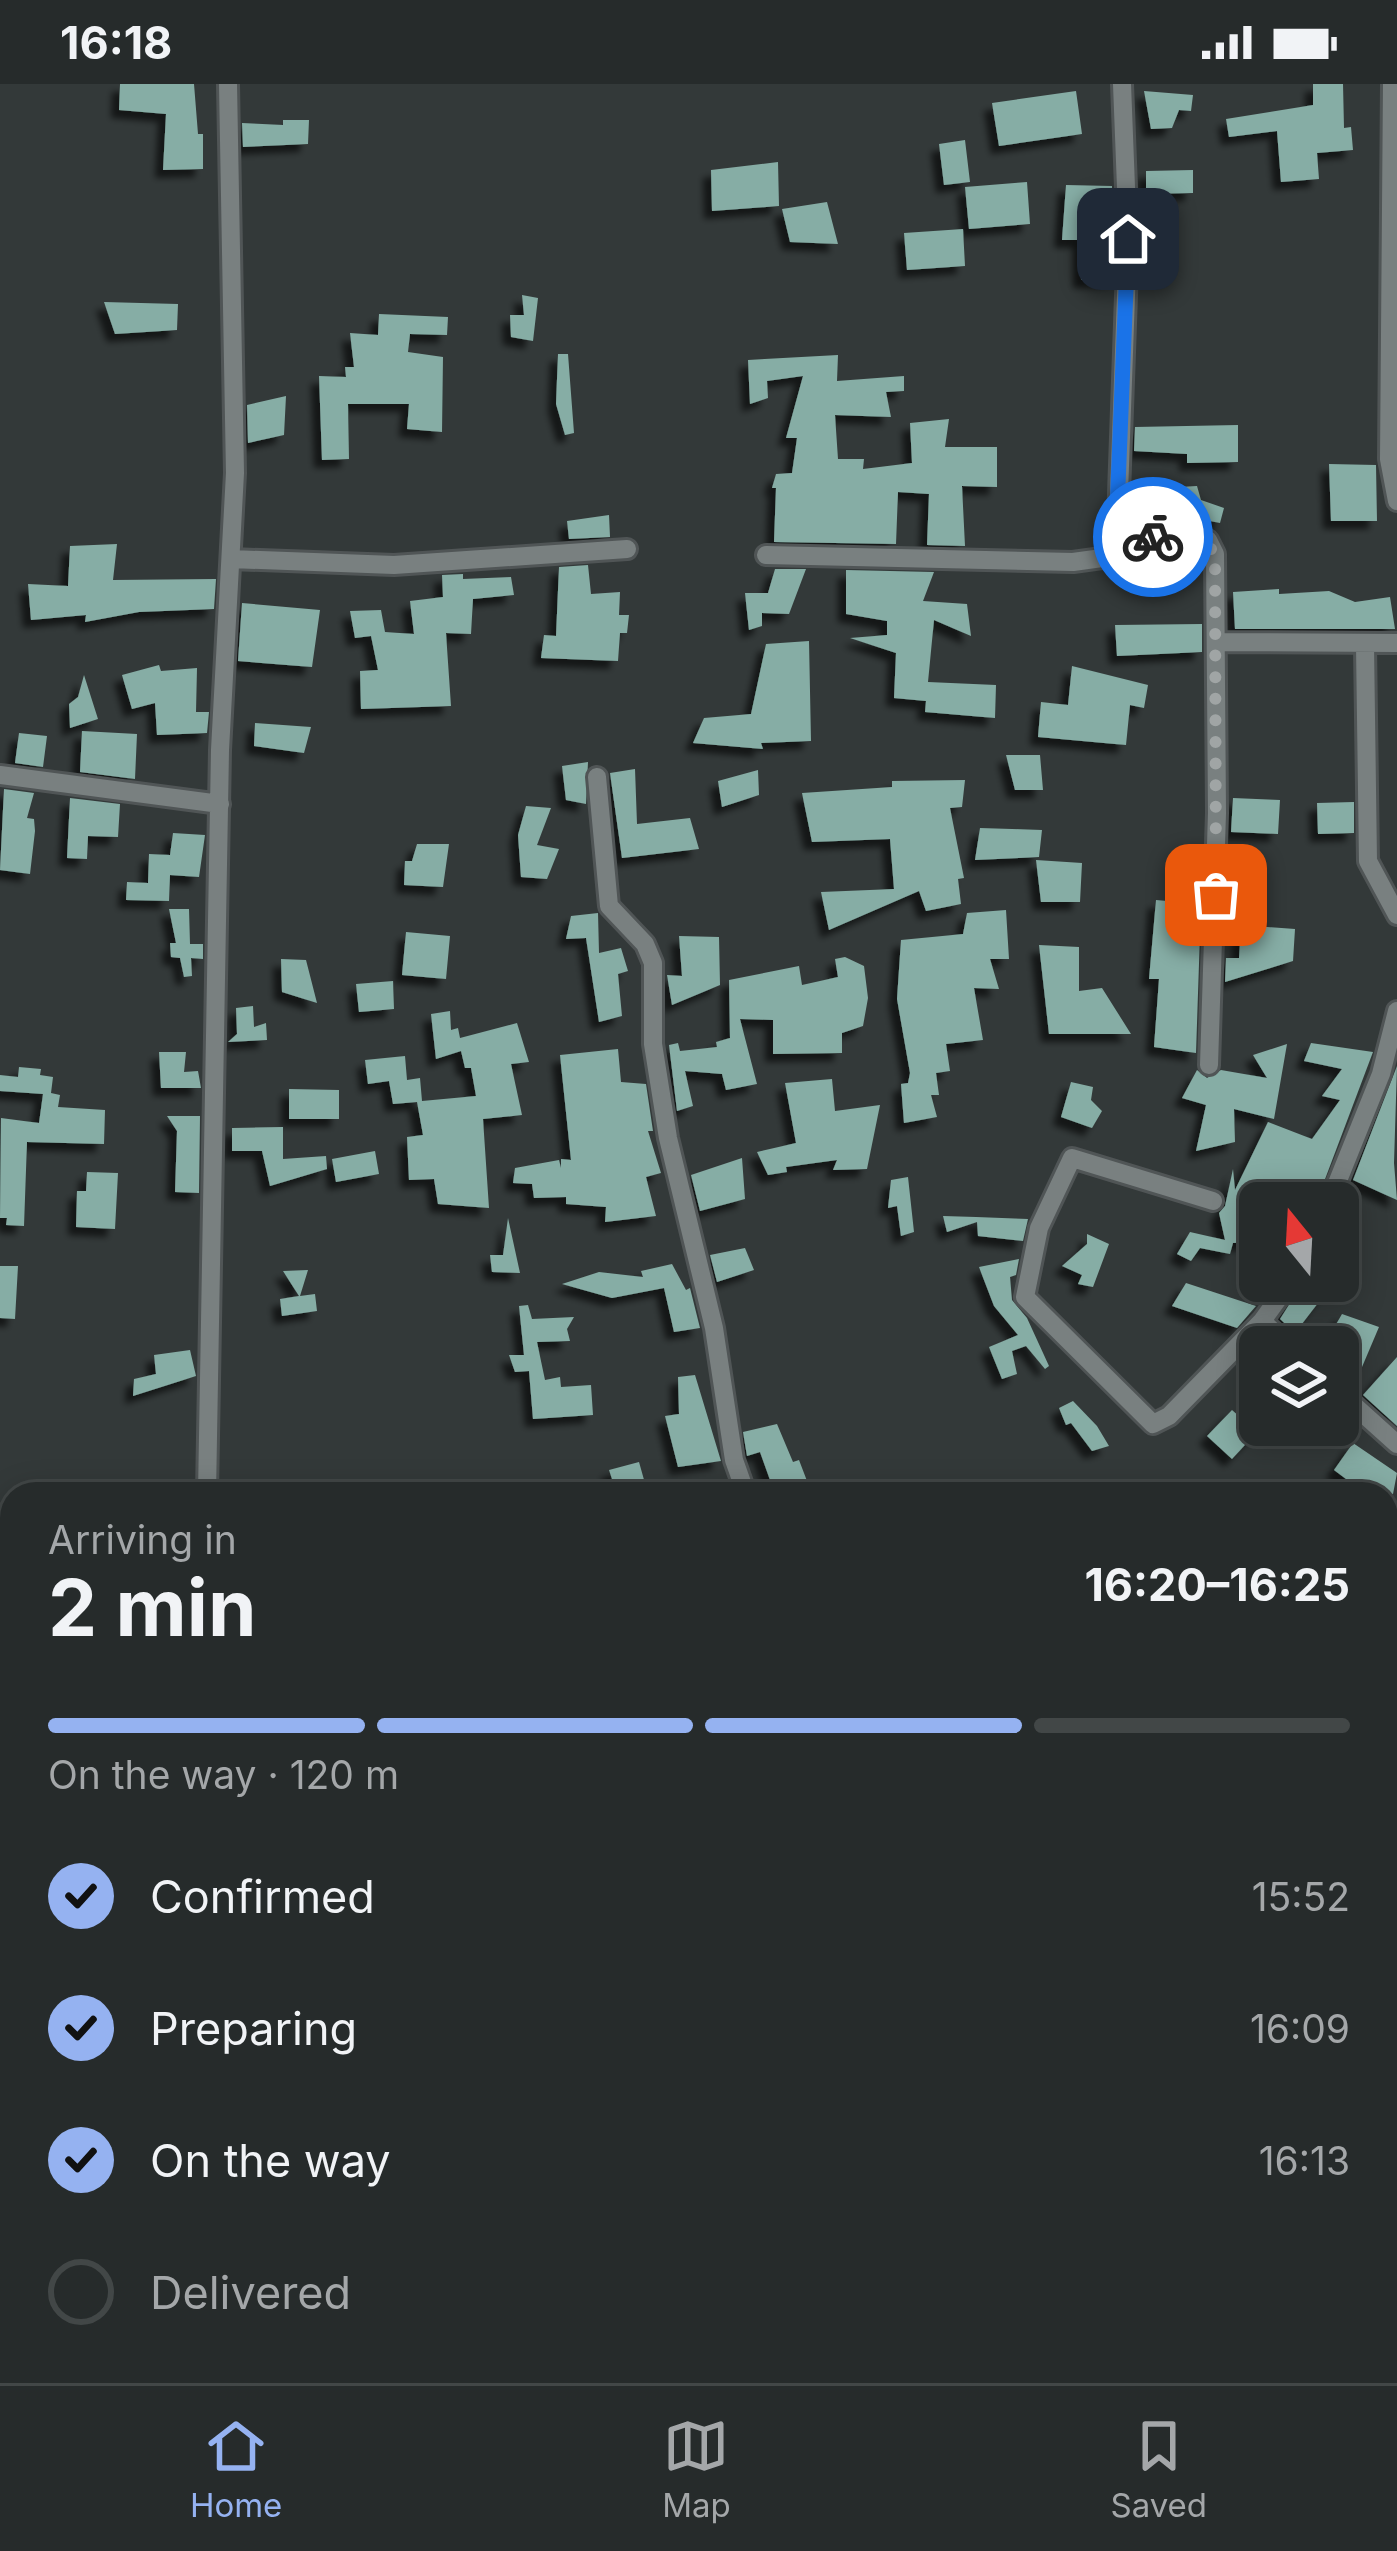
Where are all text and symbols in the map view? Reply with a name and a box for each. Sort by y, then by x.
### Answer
text: 16:18 [60,15,172,70]
pin [1077,188,1179,290]
icon: home [1095,206,1161,272]
courier [1093,477,1213,597]
icon: bike [1120,504,1186,570]
pin [1165,844,1267,946]
icon: bag [1183,862,1249,928]
north arrow [1239,1182,1359,1302]
map controls [1239,1182,1359,1446]
button: layers [1239,1326,1359,1446]
text: Arriving in [48,1516,237,1563]
text: 16:20–16:25 [1084,1557,1350,1612]
text: 2 min [48,1560,256,1655]
text: On the way · 120 m [48,1751,399,1798]
icon: check [48,1863,114,1929]
text: Confirmed [150,1869,375,1924]
text: 15:52 [1252,1873,1350,1920]
icon: check [48,1995,114,2061]
text: Preparing [150,2001,357,2056]
text: 16:09 [1250,2005,1350,2052]
icon: check [48,2127,114,2193]
text: On the way [150,2133,391,2188]
text: 16:13 [1259,2137,1350,2184]
text: Delivered [150,2265,351,2320]
tab: Home [190,2413,282,2525]
tab: Map [662,2413,731,2525]
tab: Saved [1111,2413,1207,2525]

